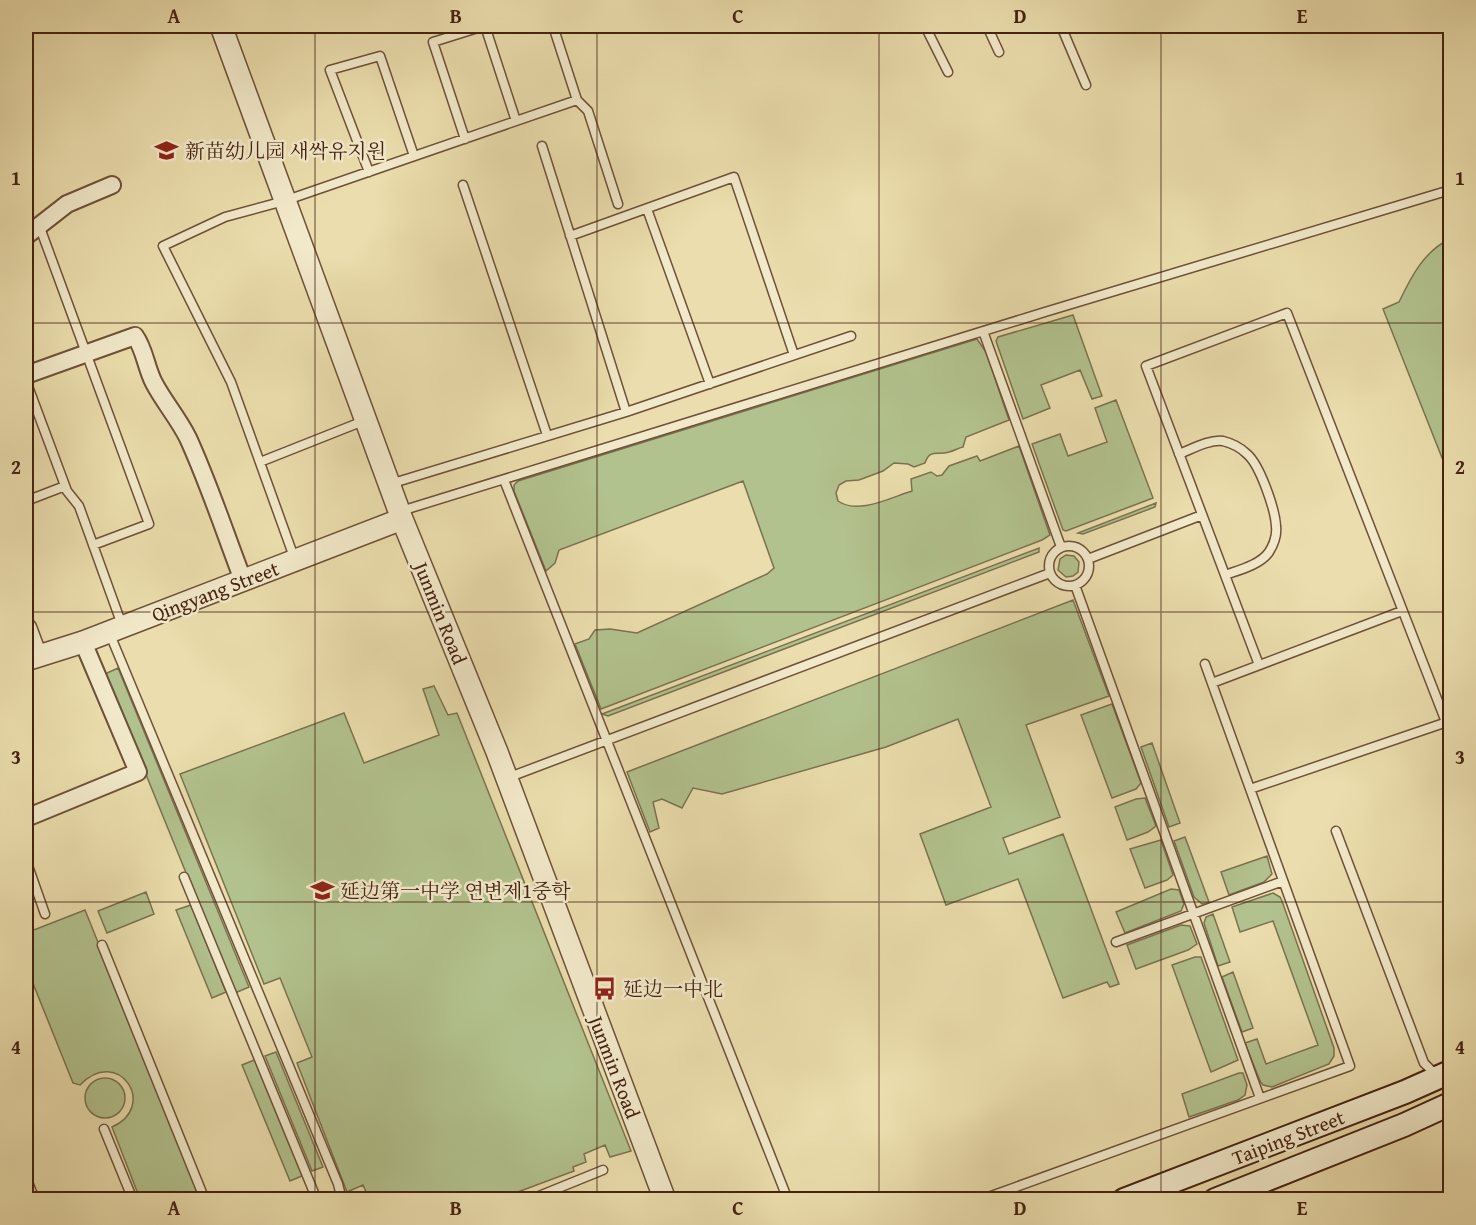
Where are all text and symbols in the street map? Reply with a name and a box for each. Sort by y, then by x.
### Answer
text: A [168,1,181,30]
text: B [450,1,462,30]
text: C [732,1,744,30]
text: D [1013,1,1027,30]
text: E [1297,1,1308,30]
place label: 新苗幼儿园 새싹유지원 [185,136,386,165]
school or university icon: 新苗幼儿园 새싹유지원 [154,137,180,163]
text: 1 [11,163,21,192]
text: 1 [1455,163,1465,192]
text: 2 [11,452,21,481]
text: 2 [1455,452,1465,481]
street label: Qingyang Street [147,553,283,629]
street label: Junmin Road [406,555,475,669]
text: 3 [11,742,21,771]
text: 3 [1455,742,1465,771]
place label: 延边第一中学 연변제1중학 [340,876,571,905]
school or university icon: 延边第一中学 연변제1중학 [309,877,335,903]
place label: 延边一中北 [623,974,723,1003]
bus stop icon: 延边一中北 [592,975,618,1001]
street label: Junmin Road [581,1009,648,1123]
text: 4 [11,1032,21,1061]
text: 4 [1455,1032,1465,1061]
street label: Taiping Street [1228,1102,1348,1172]
text: A [168,1193,181,1222]
text: B [450,1193,462,1222]
text: C [732,1193,744,1222]
text: D [1013,1193,1027,1222]
text: E [1297,1193,1308,1222]

